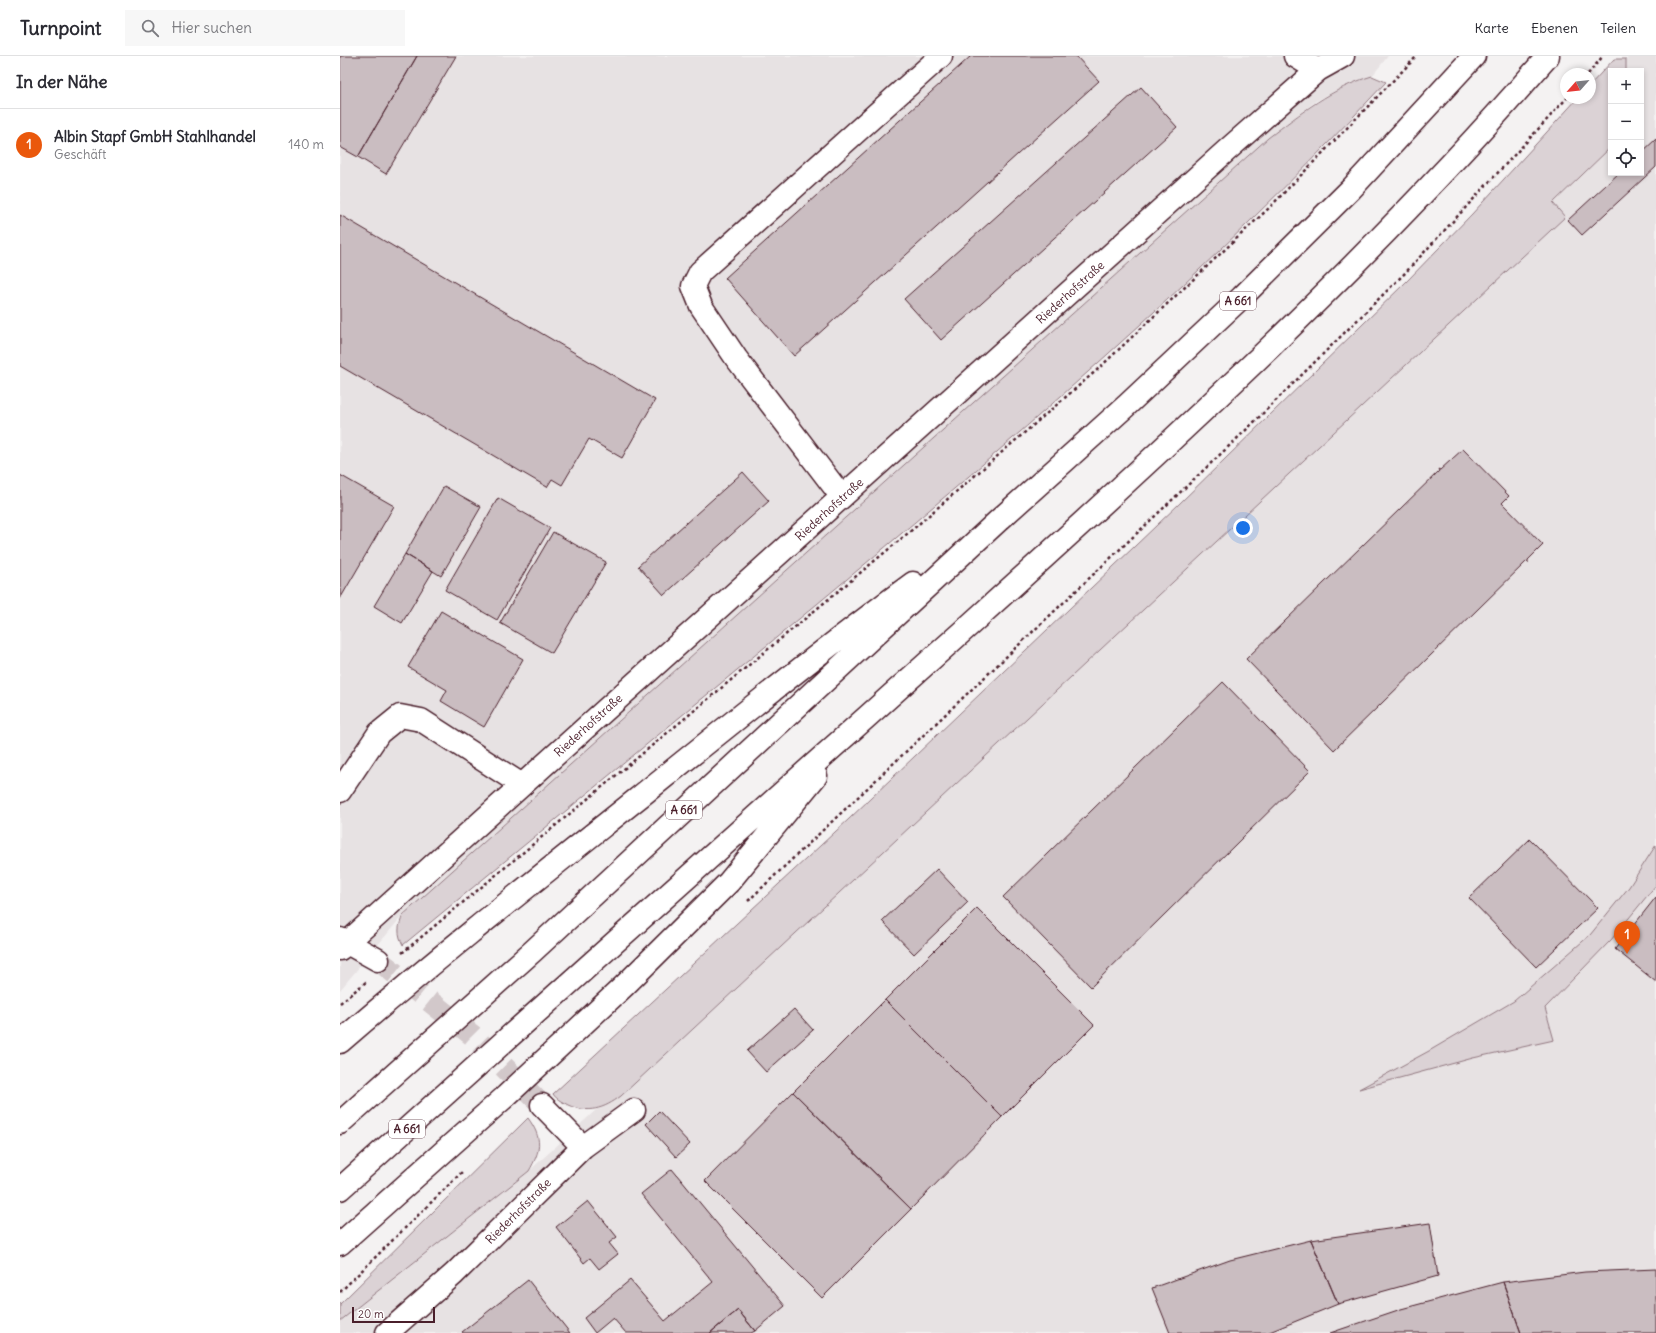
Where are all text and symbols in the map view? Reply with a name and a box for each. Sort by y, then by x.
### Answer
search box [125,10,405,46]
text: Turnpoint [20,16,101,40]
icon: search [139,17,161,39]
text: Hier suchen [171,18,252,37]
text: Karte [1475,19,1509,37]
text: Ebenen [1531,19,1578,37]
text: Teilen [1600,19,1636,37]
north arrow [1560,68,1596,104]
map controls [1608,68,1644,176]
button: + [1608,68,1644,104]
text: In der Nähe [16,71,108,93]
button: − [1608,104,1644,140]
text: Albin Stapf GmbH Stahlhandel [54,127,256,146]
text: 1 [26,136,32,153]
text: 140 m [288,136,324,153]
button: locate [1608,140,1644,176]
text: Geschäft [54,146,106,163]
street label: Riederhofstraße [1033,257,1107,327]
road number: A 661 [1220,292,1256,310]
street label: Riederhofstraße [792,474,866,544]
your location [1233,518,1253,538]
street label: Riederhofstraße [551,690,625,760]
road number: A 661 [666,801,702,819]
pin: 1 [1614,921,1640,954]
road number: A 661 [389,1120,425,1138]
street label: Riederhofstraße [482,1175,554,1247]
scale bar [352,1305,435,1324]
text: 20 m [358,1307,384,1321]

